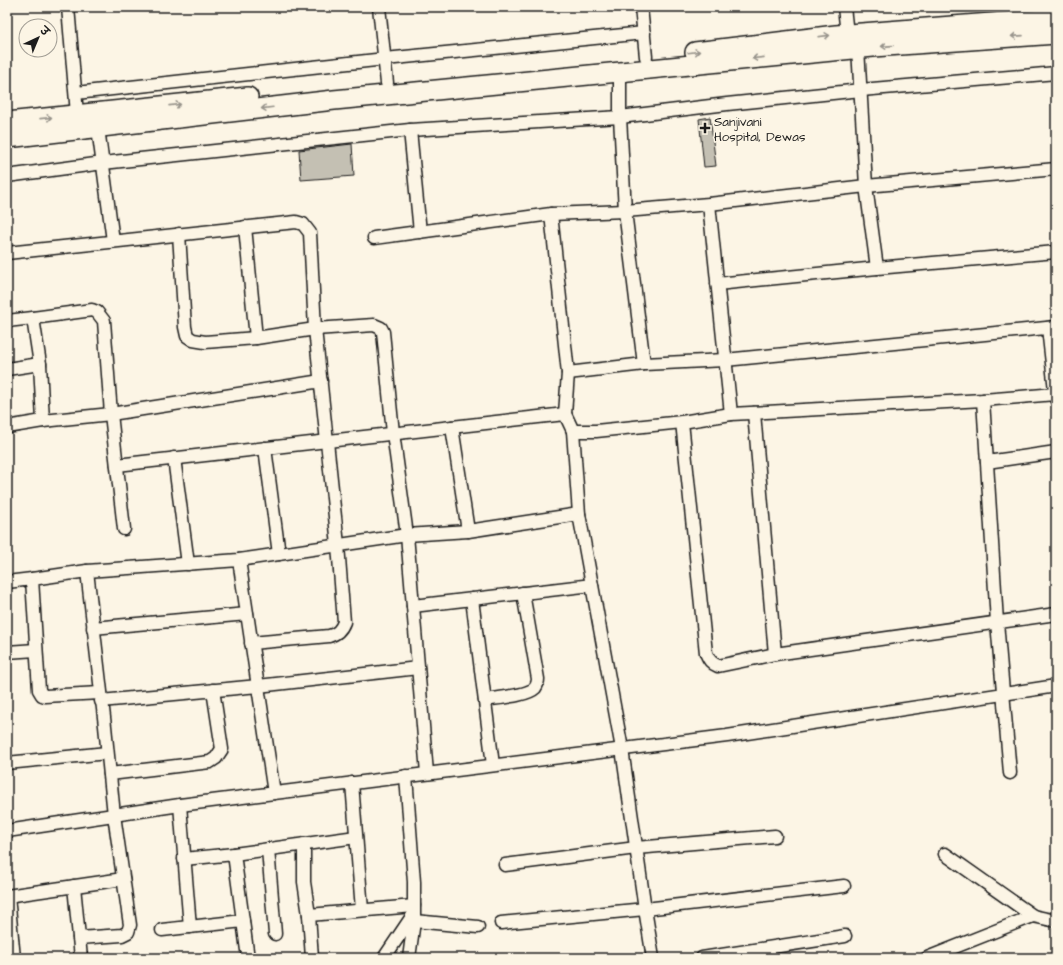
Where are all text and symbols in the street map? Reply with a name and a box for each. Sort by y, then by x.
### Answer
north arrow [18,18,58,58]
text: उ [36,23,54,40]
one-way arrow [817,33,830,40]
one-way arrow [1011,33,1024,40]
one-way arrow [881,42,894,49]
one-way arrow [687,48,700,55]
one-way arrow [752,55,765,62]
one-way arrow [168,101,181,108]
one-way arrow [261,104,274,112]
place label: Sanjivani Hospital, Dewas [714,113,806,146]
one-way arrow [39,114,52,121]
marker: Sanjivani Hospital, Dewas [699,122,711,134]

